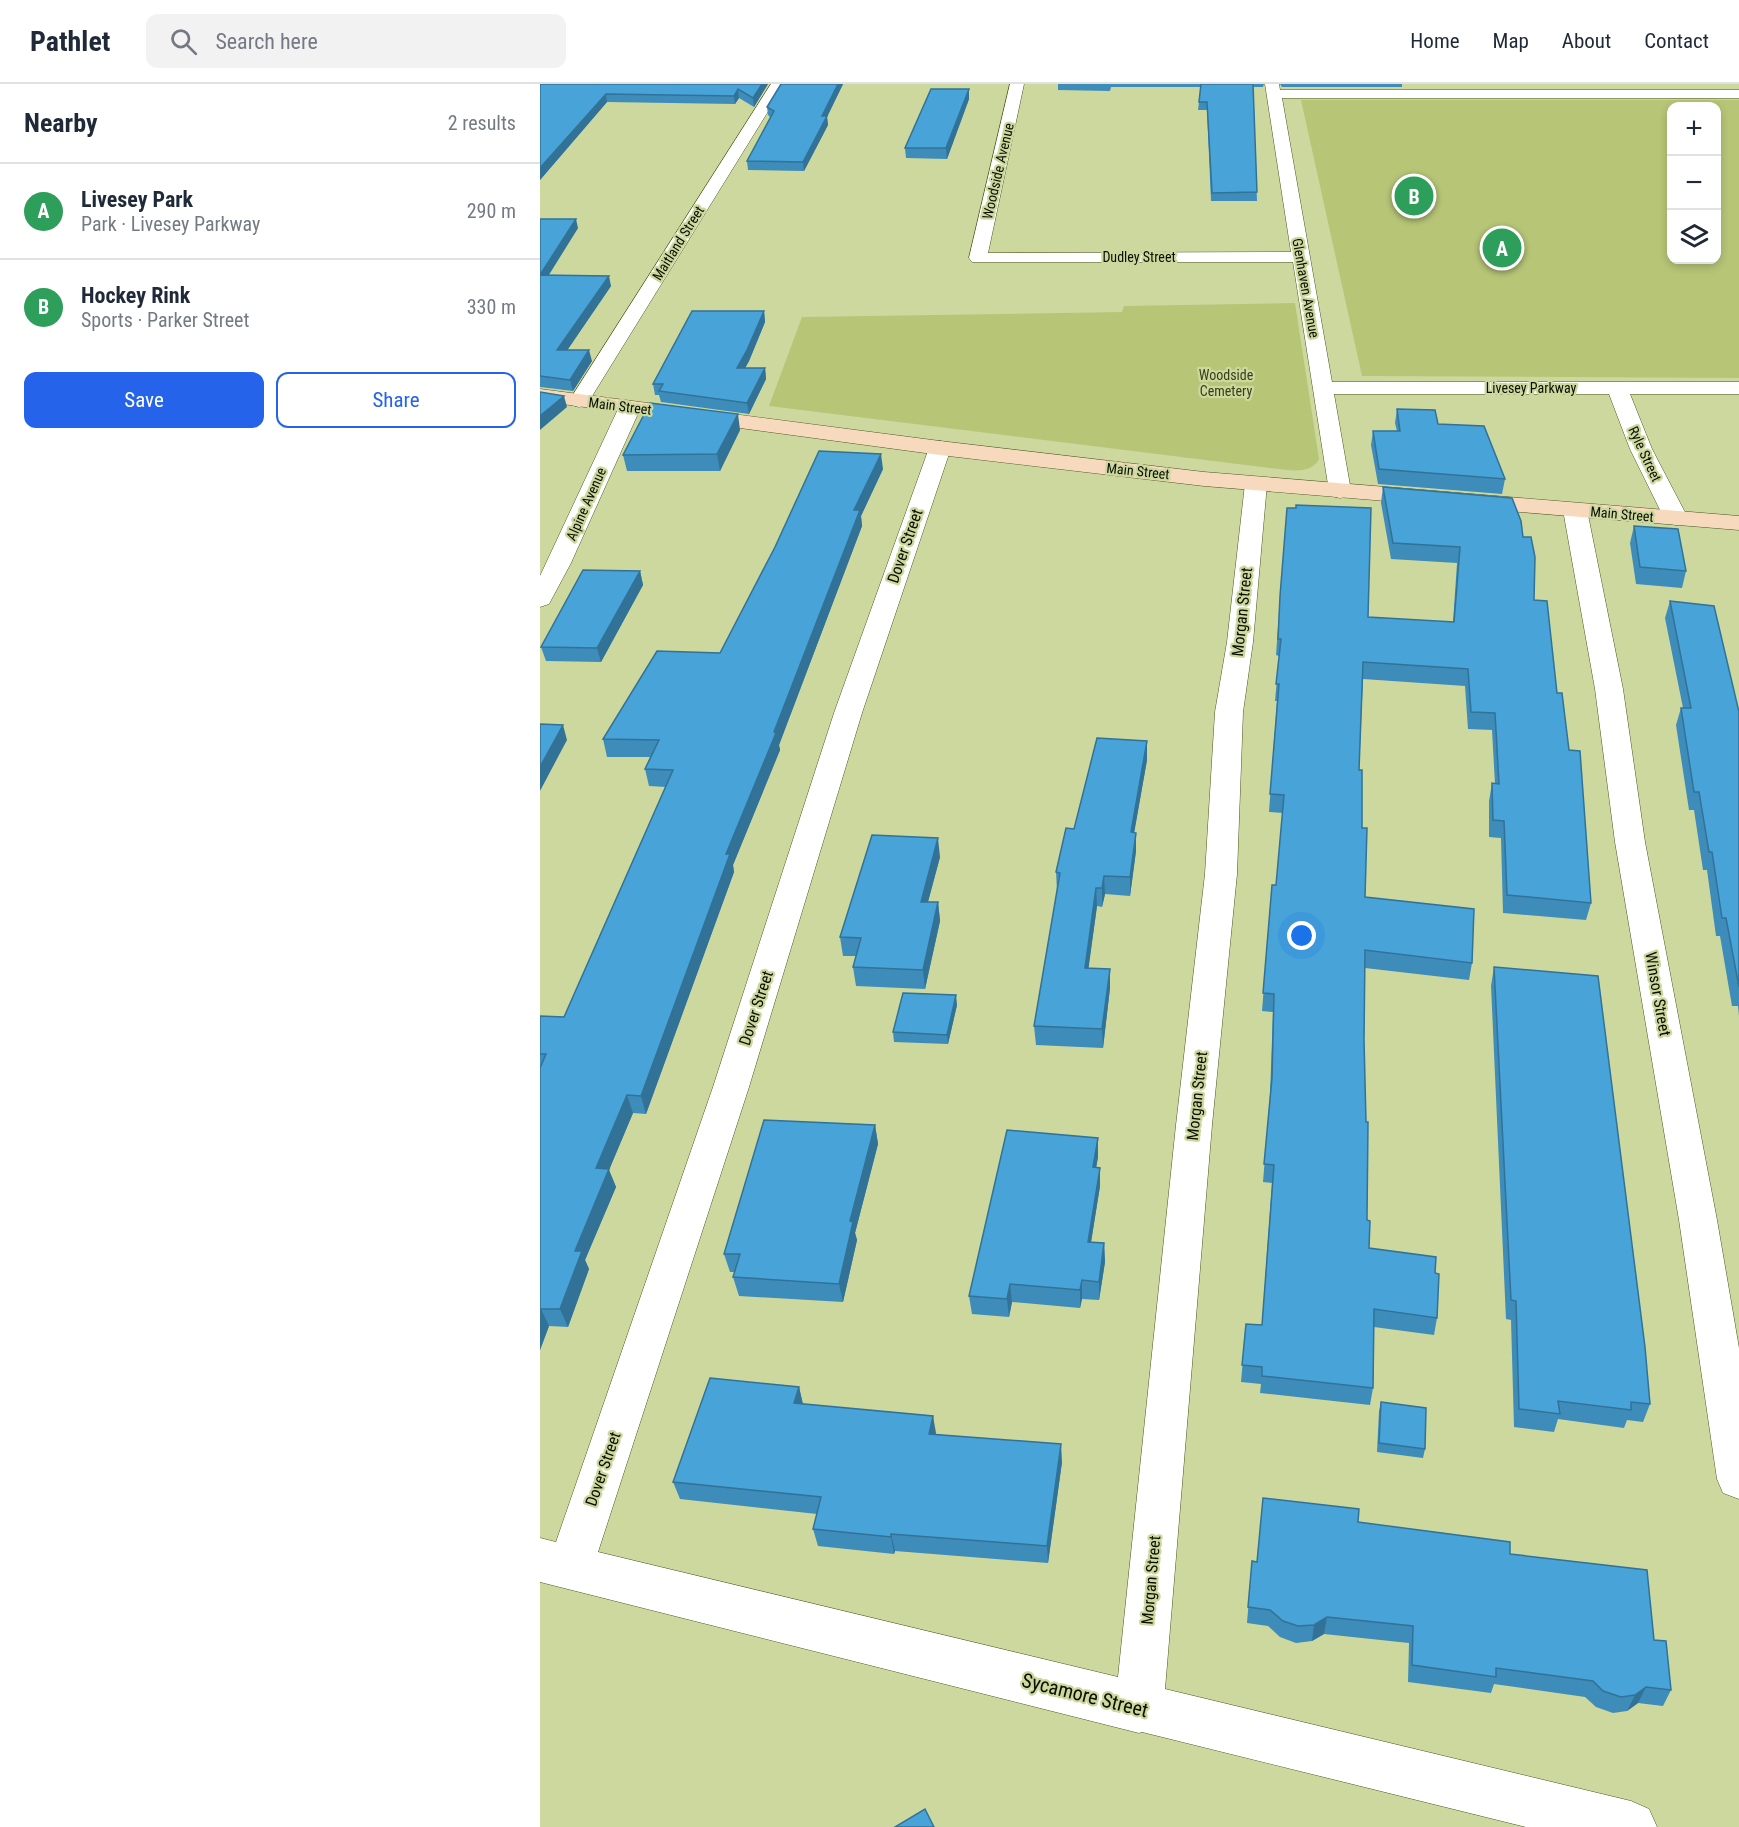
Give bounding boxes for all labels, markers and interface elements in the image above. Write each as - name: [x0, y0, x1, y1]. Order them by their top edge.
- search box: [146, 14, 566, 68]
- text: Pathlet: [30, 25, 110, 58]
- icon: search: [167, 25, 200, 58]
- text: Search here: [215, 29, 318, 54]
- text: Home: [1410, 29, 1460, 53]
- text: Map: [1493, 29, 1529, 53]
- text: About: [1562, 29, 1611, 53]
- text: Contact: [1644, 29, 1709, 53]
- map controls: [1667, 102, 1721, 264]
- button: +: [1667, 102, 1721, 156]
- text: Nearby: [24, 108, 98, 138]
- text: 2 results: [448, 111, 516, 135]
- street label: Woodside Avenue: [979, 121, 1017, 221]
- button: −: [1667, 156, 1721, 210]
- pin: B: [1394, 174, 1434, 218]
- text: Livesey Park: [81, 187, 193, 212]
- text: A: [38, 199, 49, 223]
- text: 290 m: [467, 199, 516, 223]
- street label: Maitland Street: [649, 203, 707, 283]
- button: layers: [1667, 210, 1721, 264]
- text: Park · Livesey Parkway: [81, 212, 260, 236]
- pin: A: [1482, 226, 1522, 270]
- street label: Glenhaven Avenue: [1289, 237, 1323, 340]
- street label: Dudley Street: [1102, 249, 1176, 265]
- text: Hockey Rink: [81, 283, 190, 308]
- text: B: [38, 295, 49, 319]
- text: 330 m: [467, 295, 516, 319]
- text: Sports · Parker Street: [81, 308, 249, 332]
- park label: Woodside Cemetery: [1199, 367, 1254, 399]
- button: Save: [24, 372, 264, 428]
- button: Share: [276, 372, 516, 428]
- street label: Livesey Parkway: [1486, 380, 1577, 396]
- street label: Main Street: [588, 394, 652, 418]
- street label: Ryle Street: [1625, 424, 1665, 484]
- street label: Main Street: [1106, 460, 1170, 482]
- street label: Alpine Avenue: [563, 465, 609, 543]
- street label: Main Street: [1590, 503, 1654, 525]
- street label: Dover Street: [883, 506, 927, 586]
- street label: Morgan Street: [1228, 566, 1256, 657]
- your location: [1287, 921, 1316, 950]
- street label: Winsor Street: [1641, 951, 1675, 1038]
- street label: Dover Street: [735, 968, 777, 1048]
- street label: Morgan Street: [1183, 1050, 1211, 1141]
- street label: Dover Street: [581, 1429, 625, 1509]
- street label: Morgan Street: [1138, 1534, 1164, 1625]
- street label: Sycamore Street: [1019, 1668, 1151, 1722]

